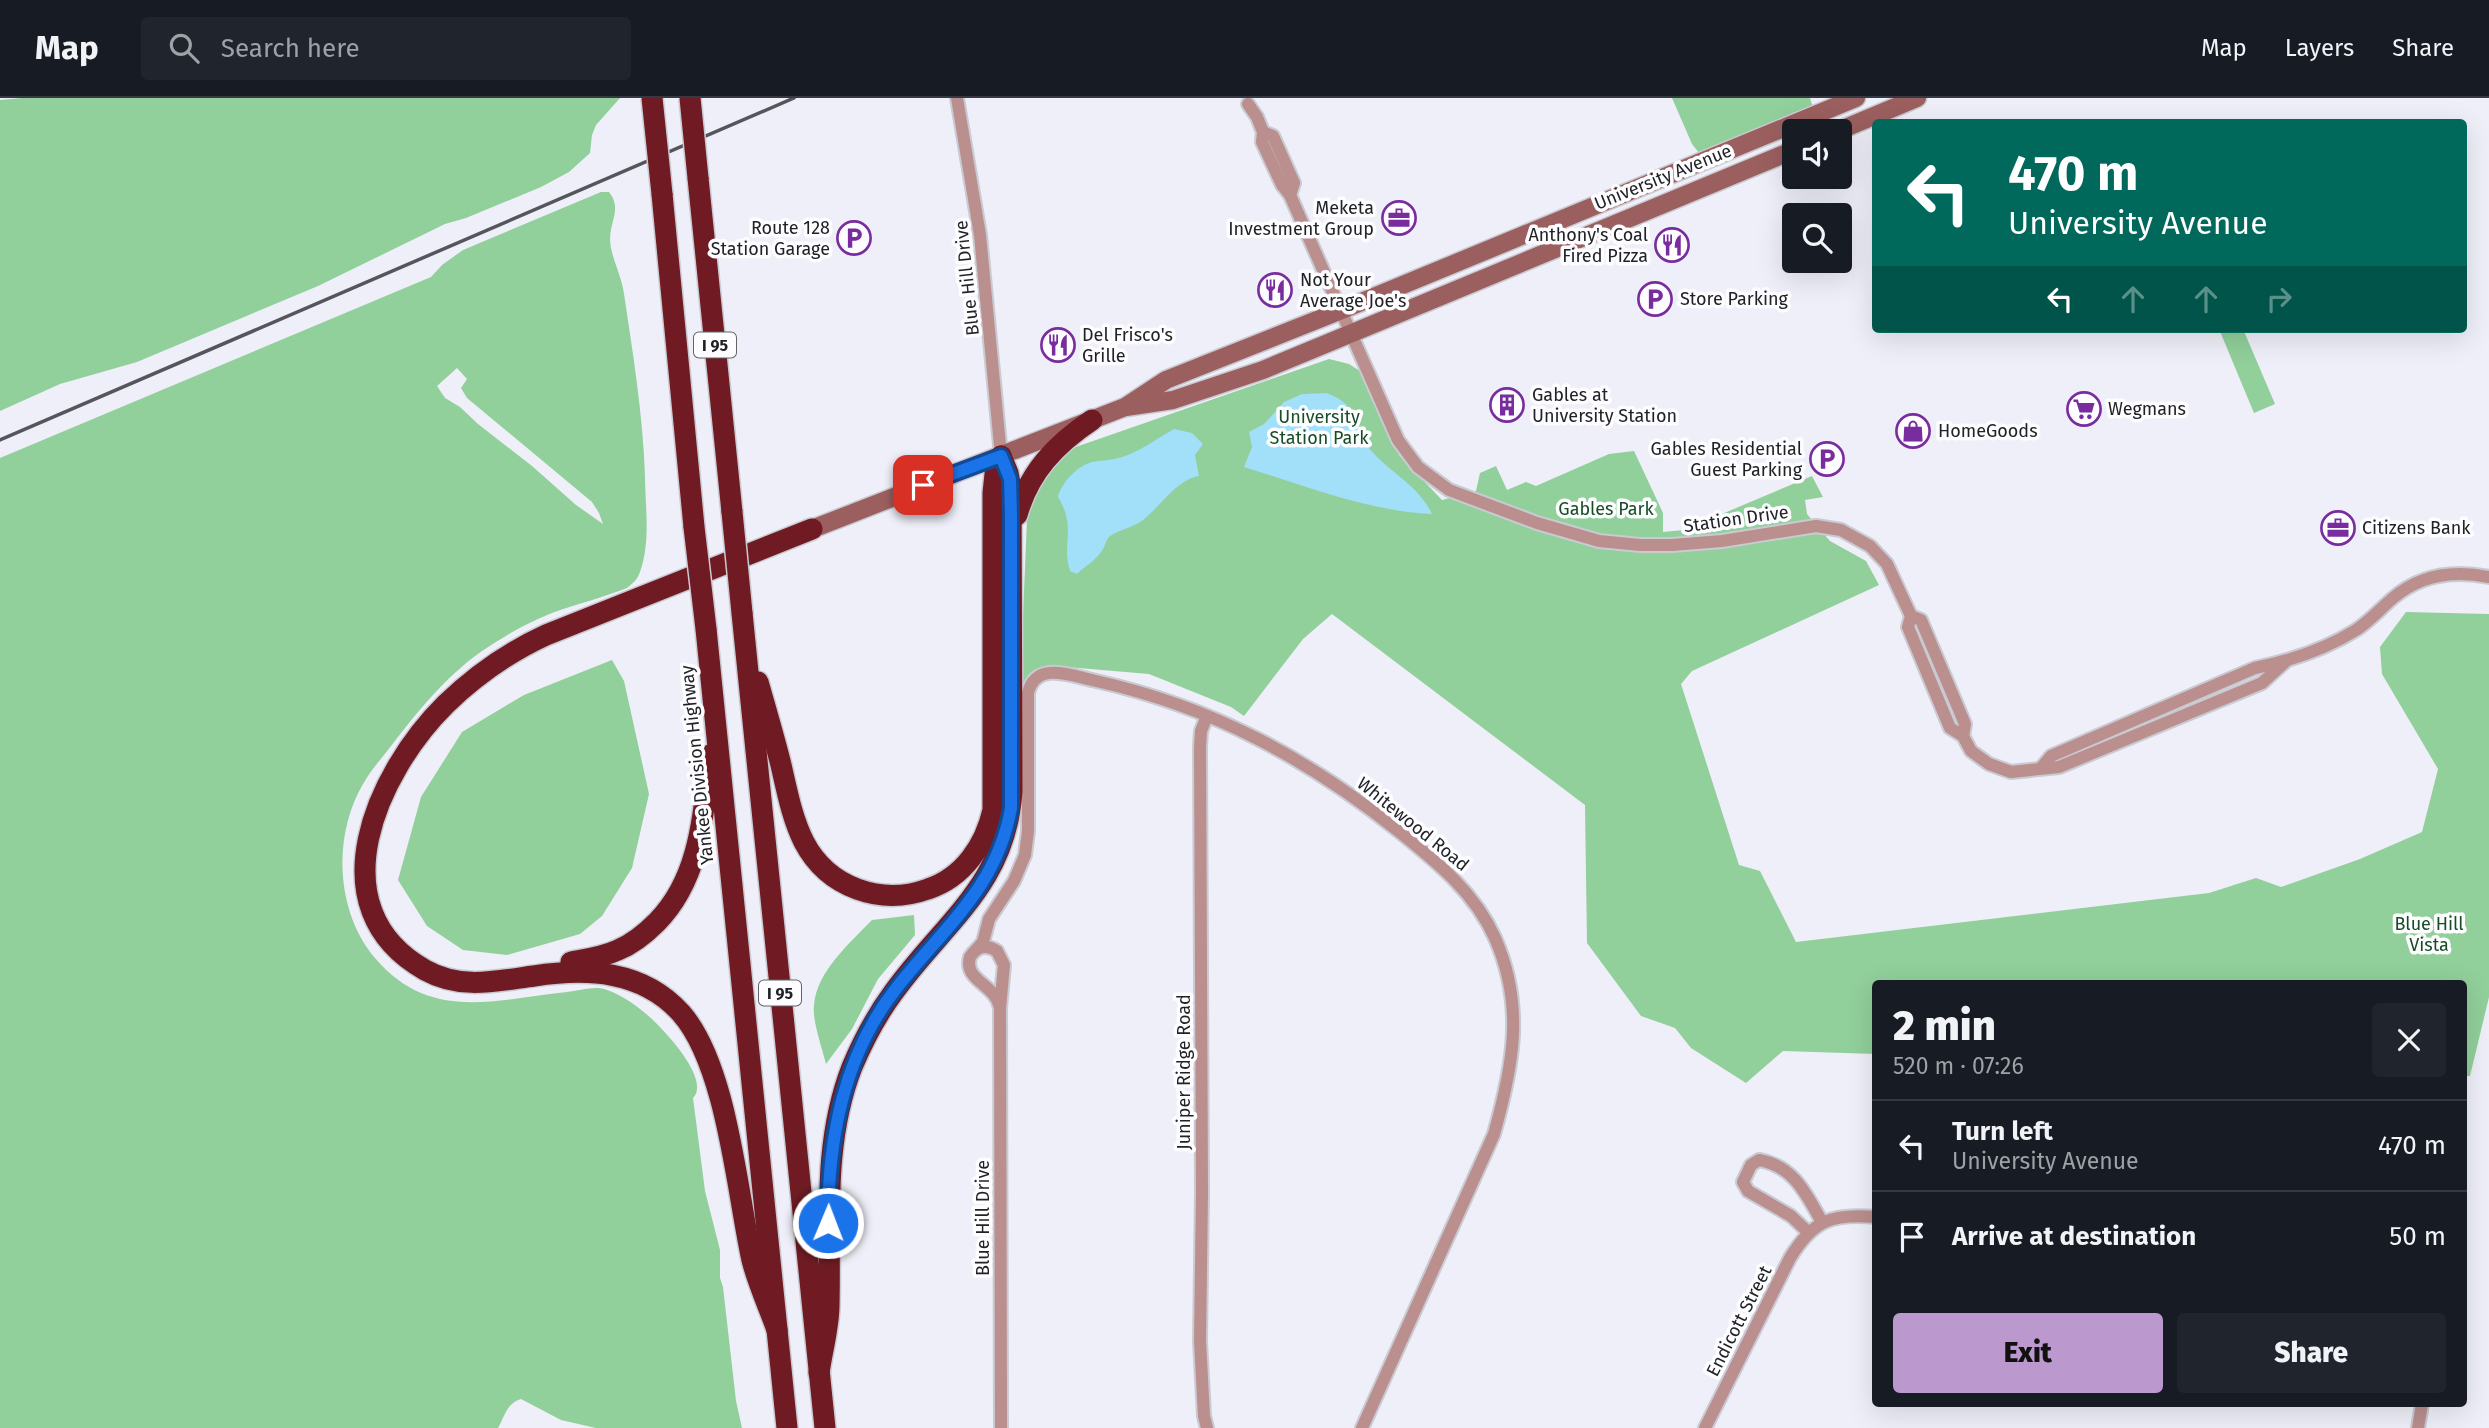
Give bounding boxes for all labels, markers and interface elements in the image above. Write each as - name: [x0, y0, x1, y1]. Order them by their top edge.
- search box: [141, 17, 631, 80]
- text: Map: [35, 28, 99, 68]
- icon: search: [165, 29, 203, 67]
- text: Search here: [221, 33, 360, 64]
- text: Map: [2201, 34, 2247, 62]
- text: Layers: [2285, 34, 2354, 62]
- text: Share: [2392, 34, 2454, 62]
- map controls: [1782, 119, 1852, 273]
- button: sound: [1782, 119, 1852, 189]
- street label: University Avenue: [1591, 139, 1735, 215]
- text: 470 m: [2008, 144, 2138, 203]
- icon: left: [1893, 147, 1984, 238]
- place label: Meketa Investment Group: [1228, 197, 1374, 240]
- office icon: Meketa Investment Group: [1380, 199, 1418, 237]
- button: search: [1782, 203, 1852, 273]
- text: University Avenue: [2008, 204, 2268, 242]
- place label: Route 128 Station Garage: [711, 217, 830, 260]
- parking icon: Route 128 Station Garage: [835, 219, 873, 257]
- street label: Blue Hill Drive: [950, 219, 984, 337]
- place label: Anthony's Coal Fired Pizza: [1528, 224, 1648, 267]
- restaurant icon: Anthony's Coal Fired Pizza: [1653, 226, 1691, 264]
- place label: Not Your Average Joe's: [1300, 269, 1406, 312]
- restaurant icon: Not Your Average Joe's: [1256, 271, 1294, 309]
- parking icon: Store Parking: [1636, 280, 1674, 318]
- icon: left: [2041, 280, 2079, 318]
- icon: ahead: [2114, 280, 2152, 318]
- icon: ahead: [2187, 280, 2225, 318]
- icon: right: [2260, 280, 2298, 318]
- place label: Store Parking: [1680, 288, 1789, 310]
- place label: Del Frisco's Grille: [1082, 324, 1173, 367]
- restaurant icon: Del Frisco's Grille: [1039, 326, 1077, 364]
- road number: I 95: [694, 332, 736, 358]
- place label: Gables at University Station: [1532, 384, 1677, 427]
- building icon: Gables at University Station: [1488, 386, 1526, 424]
- supermarket icon: Wegmans: [2065, 390, 2103, 428]
- place label: Wegmans: [2108, 398, 2186, 420]
- park label: University Station Park: [1270, 406, 1369, 449]
- shop icon: HomeGoods: [1894, 412, 1932, 450]
- place label: HomeGoods: [1938, 420, 2038, 442]
- place label: Gables Residential Guest Parking: [1650, 438, 1803, 481]
- parking icon: Gables Residential Guest Parking: [1808, 440, 1846, 478]
- pin: [893, 455, 953, 515]
- icon: arrive: [904, 466, 942, 504]
- park label: Gables Park: [1558, 498, 1655, 520]
- street label: Station Drive: [1682, 501, 1790, 537]
- office icon: Citizens Bank: [2319, 509, 2357, 547]
- place label: Citizens Bank: [2362, 517, 2471, 539]
- street label: Yankee Division Highway: [676, 664, 718, 866]
- street label: Whitewood Road: [1353, 772, 1473, 876]
- park label: Blue Hill Vista: [2394, 913, 2464, 956]
- road number: I 95: [759, 980, 801, 1006]
- street label: Juniper Ridge Road: [1173, 994, 1195, 1150]
- text: 2 min: [1893, 1001, 1996, 1051]
- button: close: [2372, 1003, 2446, 1077]
- text: 520 m · 07:26: [1893, 1052, 2024, 1080]
- text: Turn left: [1952, 1116, 2053, 1147]
- icon: left: [1893, 1127, 1931, 1165]
- text: 470 m: [2378, 1130, 2446, 1161]
- text: University Avenue: [1952, 1147, 2139, 1175]
- street label: Blue Hill Drive: [972, 1160, 994, 1276]
- position arrow: [791, 1186, 865, 1260]
- icon: arrive: [1893, 1218, 1931, 1256]
- text: Arrive at destination: [1952, 1221, 2196, 1252]
- text: 50 m: [2389, 1221, 2446, 1252]
- street label: Endicott Street: [1702, 1262, 1777, 1380]
- button: Exit: [1893, 1313, 2163, 1393]
- button: Share: [2177, 1313, 2446, 1393]

